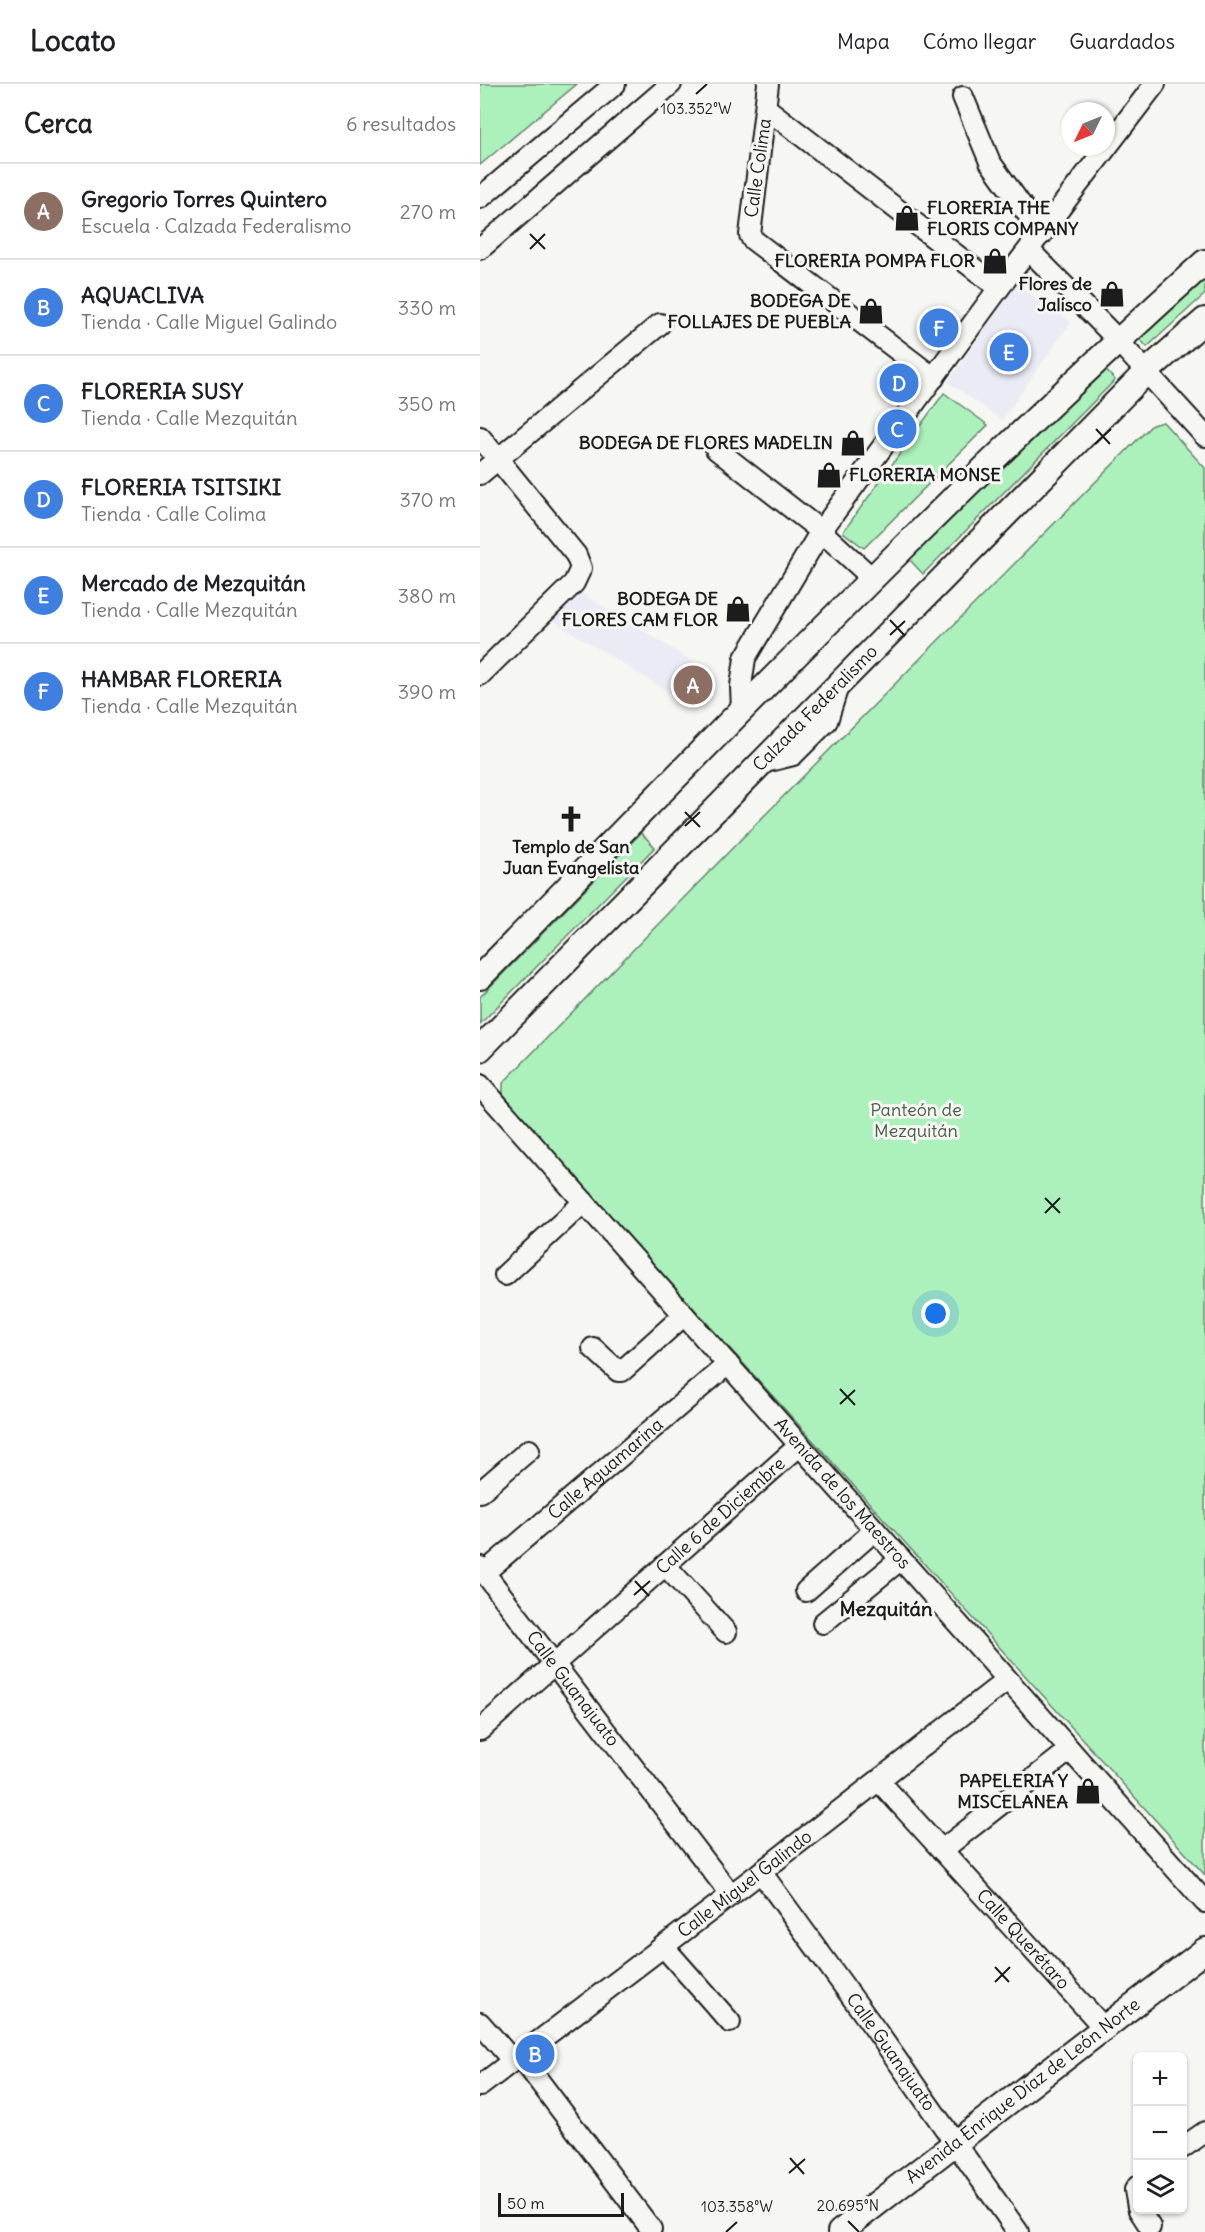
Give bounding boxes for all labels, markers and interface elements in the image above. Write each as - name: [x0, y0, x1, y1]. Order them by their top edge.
- text: Locato: [30, 23, 116, 59]
- text: Mapa: [837, 28, 890, 55]
- text: Cómo llegar: [923, 28, 1036, 55]
- text: Guardados: [1069, 28, 1175, 55]
- text: 103.352°W: [660, 99, 732, 118]
- north arrow: [1061, 102, 1115, 156]
- text: Cerca: [24, 107, 93, 140]
- text: 6 resultados: [346, 111, 456, 136]
- street label: Calle Colima: [739, 117, 776, 219]
- text: Gregorio Torres Quintero: [81, 185, 327, 213]
- place label: FLORERIA THE FLORIS COMPANY: [927, 196, 1079, 240]
- text: A: [37, 199, 50, 224]
- text: 270 m: [400, 199, 456, 224]
- shop icon: FLORERIA THE FLORIS COMPANY: [892, 203, 922, 233]
- text: Escuela · Calzada Federalismo: [81, 213, 352, 238]
- shop icon: FLORERIA POMPA FLOR: [980, 246, 1010, 276]
- place label: FLORERIA POMPA FLOR: [774, 249, 976, 272]
- place label: Flores de Jalisco: [1018, 272, 1092, 316]
- shop icon: Flores de Jalisco: [1097, 279, 1127, 309]
- text: AQUACLIVA: [81, 281, 204, 309]
- place label: BODEGA DE FOLLAJES DE PUEBLA: [667, 289, 851, 333]
- text: B: [37, 295, 50, 320]
- text: 330 m: [398, 295, 456, 320]
- shop icon: BODEGA DE FOLLAJES DE PUEBLA: [856, 296, 886, 326]
- pin: F: [920, 306, 958, 350]
- text: Tienda · Calle Miguel Galindo: [81, 309, 337, 334]
- pin: E: [990, 330, 1028, 374]
- pin: D: [880, 360, 918, 406]
- text: FLORERIA SUSY: [81, 377, 243, 405]
- text: C: [37, 391, 50, 416]
- text: 350 m: [398, 391, 456, 416]
- text: Tienda · Calle Mezquitán: [81, 405, 298, 430]
- pin: C: [878, 406, 916, 452]
- shop icon: BODEGA DE FLORES MADELIN: [838, 428, 868, 458]
- place label: BODEGA DE FLORES MADELIN: [579, 431, 833, 454]
- shop icon: FLORERIA MONSE: [814, 460, 844, 490]
- place label: FLORERIA MONSE: [849, 463, 1001, 486]
- text: FLORERIA TSITSIKI: [81, 473, 281, 501]
- text: D: [36, 487, 51, 512]
- text: 370 m: [399, 487, 456, 512]
- text: Tienda · Calle Colima: [81, 501, 266, 526]
- text: Mercado de Mezquitán: [81, 569, 306, 597]
- text: E: [38, 583, 49, 608]
- text: 380 m: [398, 583, 456, 608]
- place label: BODEGA DE FLORES CAM FLOR: [562, 587, 719, 631]
- shop icon: BODEGA DE FLORES CAM FLOR: [723, 594, 753, 624]
- text: Tienda · Calle Mezquitán: [81, 597, 298, 622]
- street label: Calzada Federalismo: [748, 640, 882, 776]
- pin: A: [674, 662, 712, 708]
- text: HAMBAR FLORERIA: [81, 665, 282, 693]
- text: F: [38, 679, 49, 704]
- text: 390 m: [398, 679, 456, 704]
- text: Tienda · Calle Mezquitán: [81, 693, 298, 718]
- church icon: Templo de San Juan Evangelista: [556, 804, 586, 834]
- place label: Templo de San Juan Evangelista: [503, 835, 639, 879]
- park label: Panteón de Mezquitán: [870, 1098, 962, 1142]
- your location: [921, 1299, 950, 1328]
- street label: Calle Aguamarina: [543, 1413, 668, 1524]
- street label: Avenida de los Maestros: [769, 1413, 916, 1574]
- street label: Calle 6 de Diciembre: [651, 1452, 789, 1579]
- district label: Mezquitán: [839, 1596, 933, 1621]
- street label: Calle Guanajuato: [522, 1626, 625, 1751]
- place label: PAPELERIA Y MISCELANEA: [957, 1769, 1069, 1813]
- shop icon: PAPELERIA Y MISCELANEA: [1073, 1776, 1103, 1806]
- street label: Calle Miguel Galindo: [673, 1825, 816, 1943]
- street label: Calle Querétaro: [972, 1884, 1075, 1994]
- street label: Calle Guanajuato: [842, 1988, 941, 2115]
- street label: Avenida Enrique Díaz de León Norte: [901, 1993, 1144, 2188]
- pin: B: [516, 2032, 554, 2076]
- map controls: [1133, 2052, 1187, 2214]
- button: +: [1133, 2052, 1187, 2106]
- button: −: [1133, 2106, 1187, 2160]
- button: layers: [1133, 2160, 1187, 2214]
- scale bar: [498, 2190, 624, 2218]
- text: 50 m: [507, 2193, 545, 2213]
- text: 20.695°N: [817, 2196, 879, 2215]
- text: 103.358°W: [701, 2197, 773, 2216]

